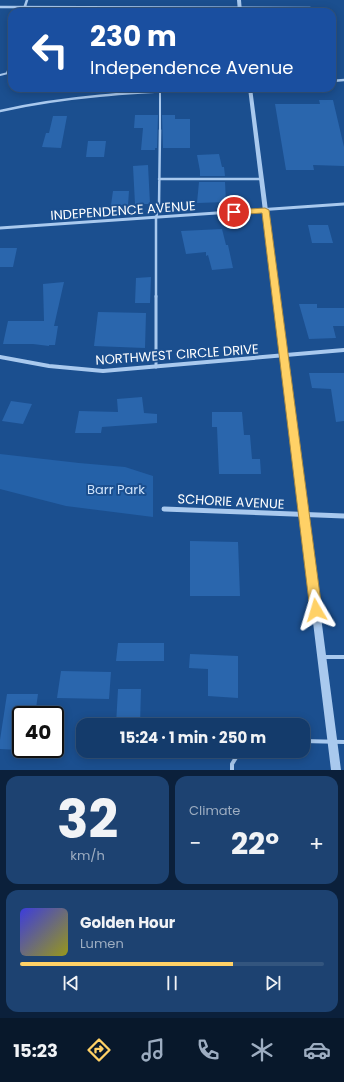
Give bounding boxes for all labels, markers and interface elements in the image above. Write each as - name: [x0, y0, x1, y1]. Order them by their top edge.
- text: 230 m: [90, 17, 177, 56]
- icon: left: [24, 24, 76, 76]
- text: Independence Avenue: [90, 55, 293, 80]
- pin: [217, 195, 251, 229]
- street label: INDEPENDENCE AVENUE: [50, 196, 196, 225]
- icon: arrive: [223, 201, 245, 223]
- street label: NORTHWEST CIRCLE DRIVE: [95, 339, 259, 370]
- park label: Barr Park: [87, 480, 145, 499]
- street label: SCHORIE AVENUE: [177, 489, 285, 514]
- position arrow: [295, 589, 337, 631]
- speed limit sign: 40: [12, 706, 64, 758]
- text: 15:24 · 1 min · 250 m: [120, 727, 266, 748]
- text: 32: [57, 783, 118, 856]
- text: Climate: [189, 801, 240, 820]
- text: 22°: [231, 822, 279, 865]
- text: −: [189, 828, 201, 859]
- text: +: [309, 828, 324, 859]
- text: km/h: [70, 846, 105, 865]
- text: Golden Hour: [80, 912, 175, 933]
- text: Lumen: [80, 934, 124, 953]
- icon: previous: [60, 972, 82, 994]
- icon: pause: [161, 972, 183, 994]
- icon: next: [262, 972, 284, 994]
- icon: directions: [85, 1036, 113, 1064]
- icon: music: [139, 1036, 167, 1064]
- icon: phone: [194, 1036, 222, 1064]
- icon: climate: [248, 1036, 276, 1064]
- icon: car: [303, 1036, 331, 1064]
- text: 15:23: [13, 1038, 58, 1063]

